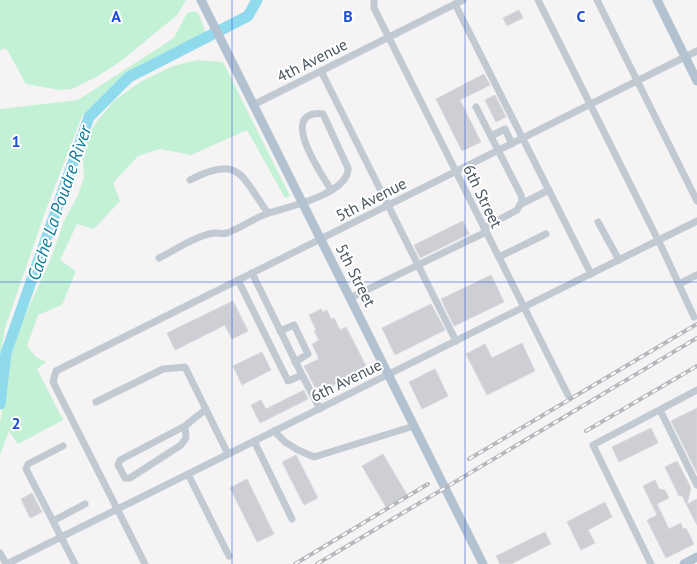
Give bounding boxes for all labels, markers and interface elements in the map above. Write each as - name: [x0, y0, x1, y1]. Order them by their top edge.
- text: A: [111, 6, 121, 26]
- text: B: [343, 6, 353, 26]
- text: C: [577, 6, 586, 26]
- street label: 4th Avenue: [273, 34, 351, 86]
- water label: Cache La Poudre River: [22, 121, 97, 284]
- text: 1: [11, 131, 21, 151]
- street label: 6th Street: [459, 161, 507, 231]
- street label: 5th Avenue: [332, 173, 410, 225]
- street label: 5th Street: [332, 240, 381, 310]
- street label: 6th Avenue: [307, 354, 385, 406]
- text: 2: [11, 413, 21, 433]

